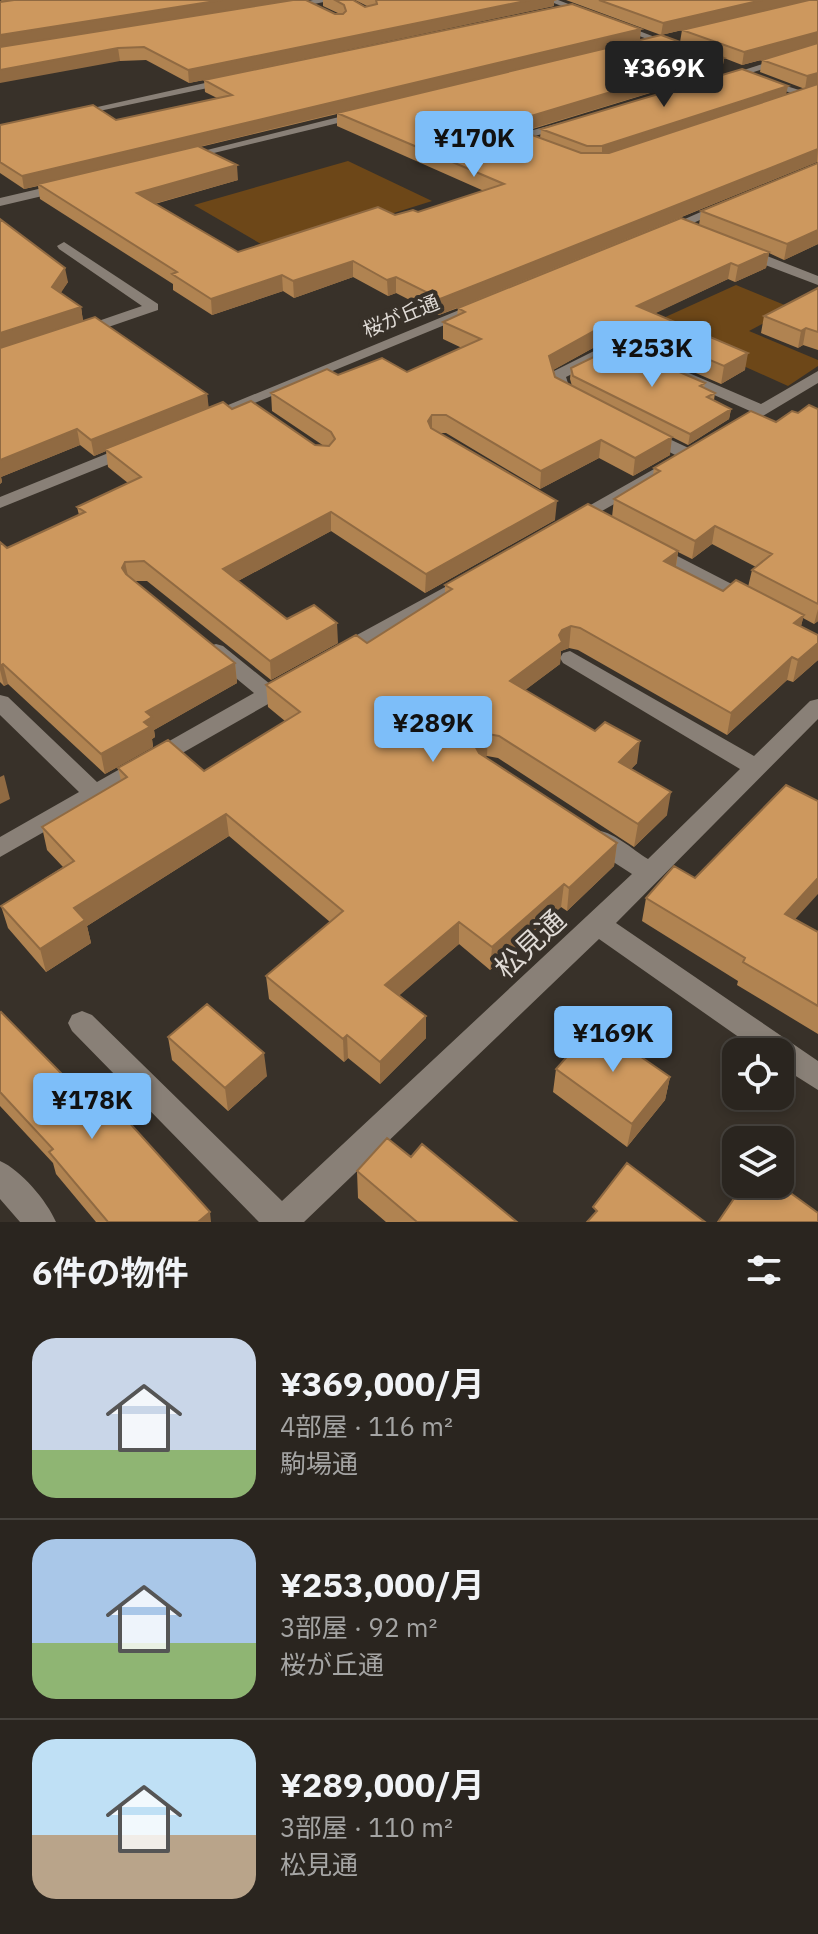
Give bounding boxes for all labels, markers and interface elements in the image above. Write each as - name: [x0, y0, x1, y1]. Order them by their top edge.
- pin: ¥369K: [608, 41, 720, 109]
- text: ¥369K: [623, 50, 705, 84]
- pin: ¥170K: [418, 111, 530, 179]
- text: ¥170K: [433, 120, 515, 154]
- street label: 桜が丘通: [359, 288, 443, 343]
- pin: ¥253K: [596, 321, 708, 389]
- text: ¥253K: [611, 330, 693, 364]
- pin: ¥289K: [377, 696, 489, 764]
- text: ¥289K: [392, 705, 474, 739]
- street label: 松見通: [486, 901, 573, 986]
- pin: ¥169K: [557, 1006, 669, 1074]
- text: ¥169K: [572, 1015, 654, 1049]
- map controls: [722, 1038, 794, 1198]
- button: locate: [722, 1038, 794, 1110]
- pin: ¥178K: [36, 1073, 148, 1141]
- text: ¥178K: [51, 1082, 133, 1116]
- button: layers: [722, 1126, 794, 1198]
- icon: filters: [742, 1248, 786, 1292]
- text: 6件の物件: [32, 1250, 188, 1294]
- text: ¥369,000/月: [280, 1361, 485, 1405]
- icon: home: [96, 1370, 192, 1466]
- text: 4部屋 · 116 m²: [280, 1409, 453, 1443]
- text: 駒場通: [280, 1446, 358, 1480]
- text: ¥253,000/月: [280, 1562, 485, 1606]
- icon: home: [96, 1571, 192, 1667]
- text: 3部屋 · 92 m²: [280, 1610, 437, 1644]
- text: 桜が丘通: [280, 1647, 384, 1681]
- text: ¥289,000/月: [280, 1762, 485, 1806]
- icon: home: [96, 1771, 192, 1867]
- text: 3部屋 · 110 m²: [280, 1810, 453, 1844]
- text: 松見通: [280, 1847, 358, 1881]

